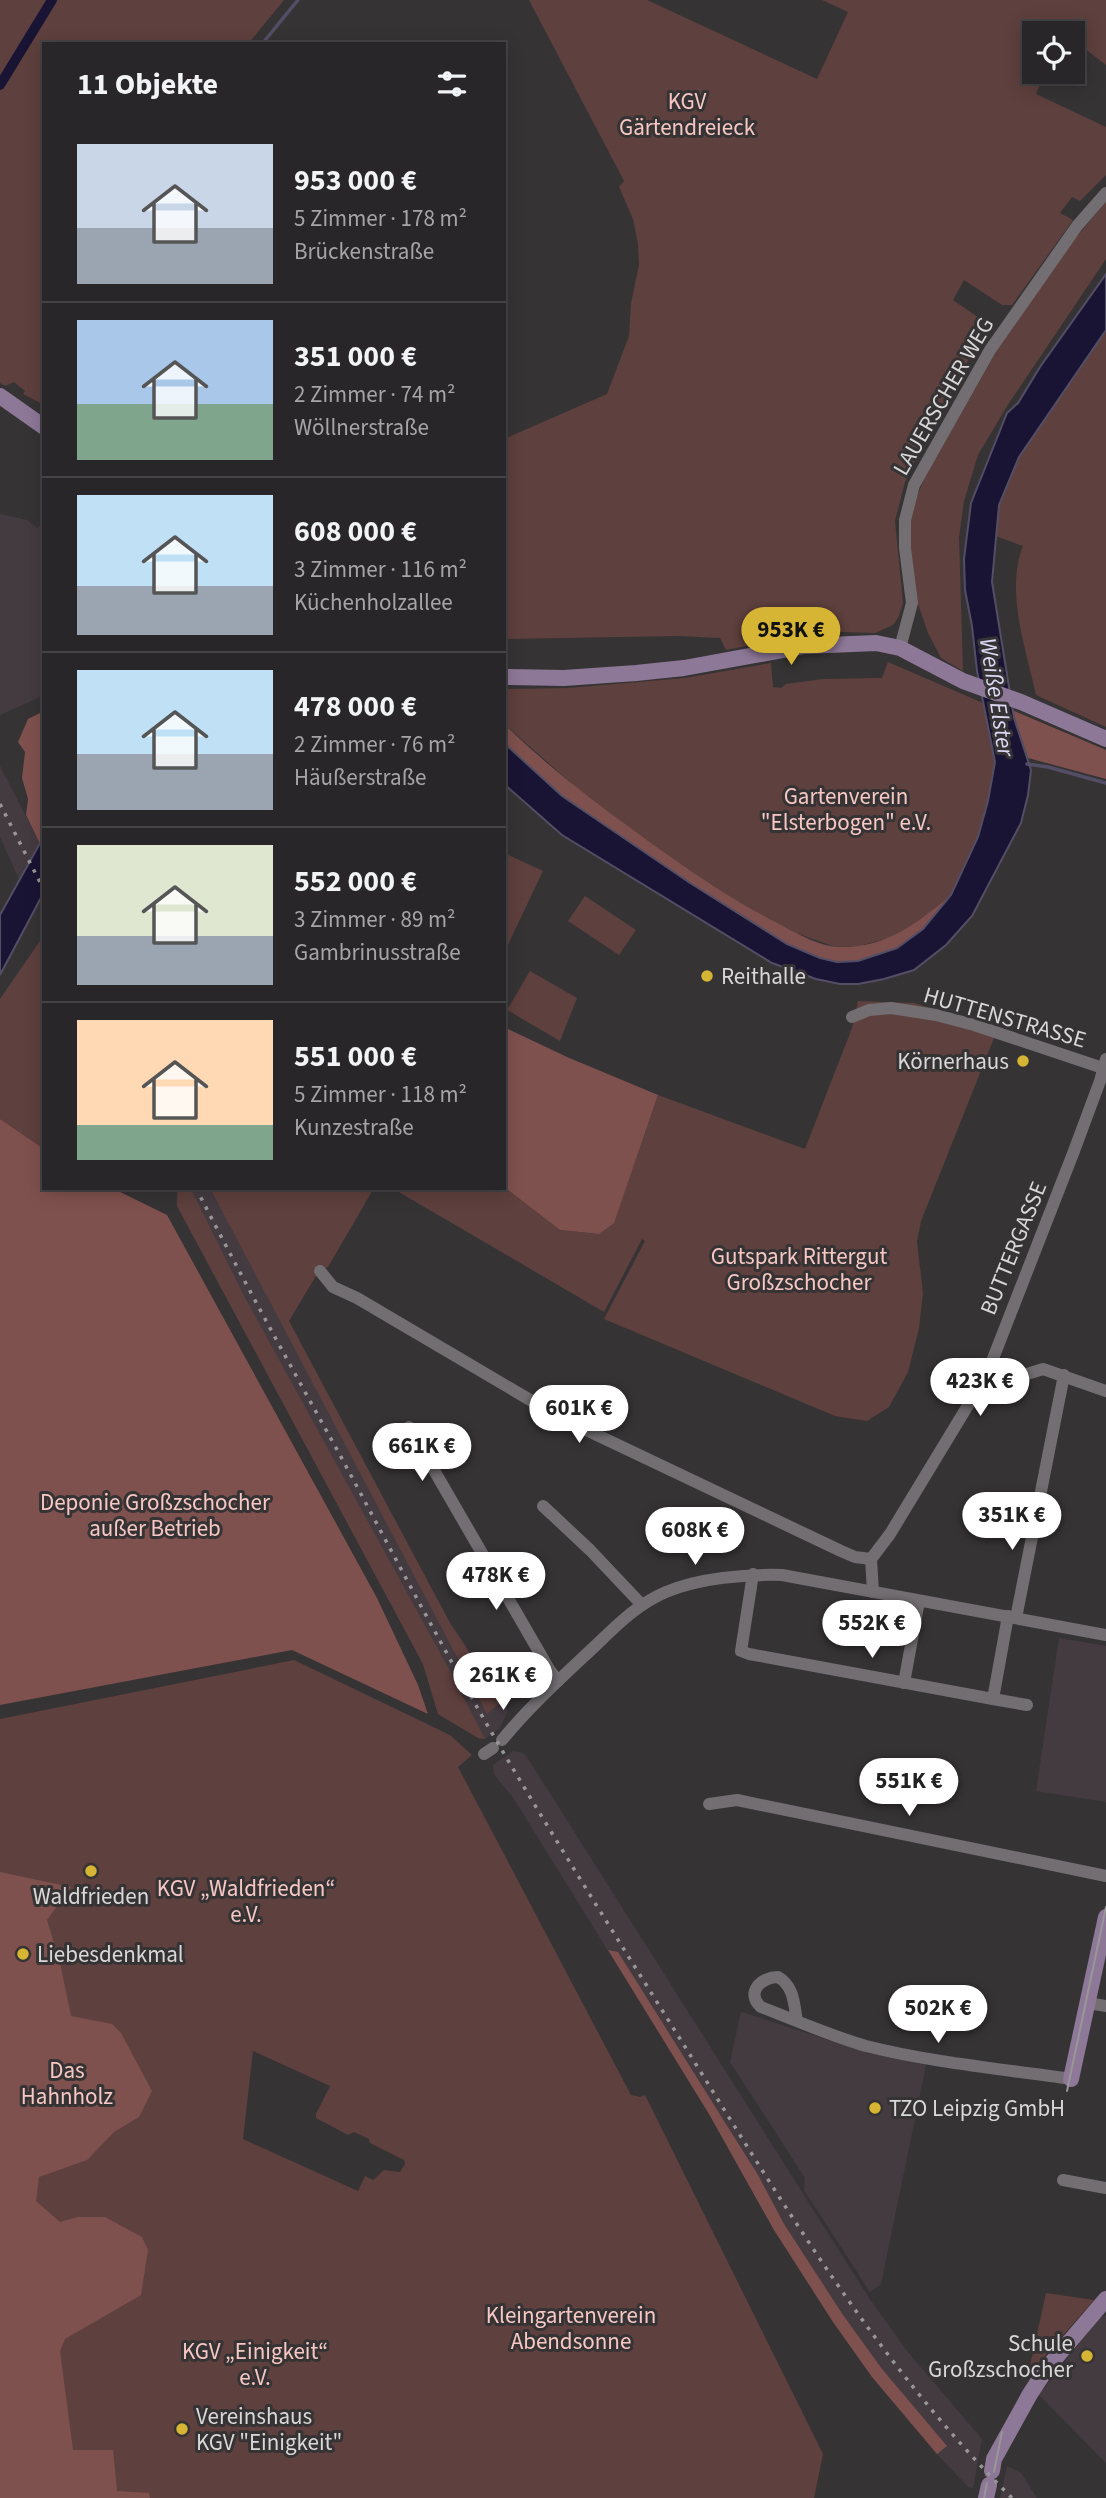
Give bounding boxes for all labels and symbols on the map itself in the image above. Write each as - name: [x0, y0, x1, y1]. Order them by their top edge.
- park label: KGV Gärtendreieck: [619, 85, 756, 144]
- street label: LAUERSCHER WEG: [885, 311, 1002, 481]
- pin: 953K €: [734, 608, 848, 667]
- water label: Weiße Elster: [970, 635, 1023, 761]
- park label: Gartenverein "Elsterbogen" e.V.: [761, 780, 931, 839]
- place label: Reithalle: [721, 960, 806, 993]
- marker: Reithalle: [699, 968, 715, 984]
- street label: HUTTENSTRASSE: [920, 979, 1090, 1056]
- place label: Körnerhaus: [897, 1045, 1009, 1078]
- marker: Körnerhaus: [1015, 1053, 1031, 1069]
- street label: BUTTERGASSE: [972, 1177, 1055, 1320]
- park label: Gutspark Rittergut Großzschocher: [711, 1240, 887, 1299]
- pin: 423K €: [923, 1358, 1037, 1418]
- pin: 601K €: [522, 1386, 636, 1445]
- pin: 661K €: [365, 1424, 479, 1483]
- park label: Deponie Großzschocher außer Betrieb: [40, 1486, 271, 1545]
- pin: 351K €: [955, 1492, 1069, 1552]
- pin: 608K €: [638, 1508, 752, 1567]
- pin: 478K €: [439, 1552, 553, 1612]
- pin: 552K €: [815, 1600, 929, 1660]
- pin: 261K €: [446, 1652, 560, 1712]
- pin: 551K €: [852, 1758, 966, 1818]
- marker: Waldfrieden: [83, 1863, 99, 1879]
- park label: KGV „Waldfrieden“ e.V.: [157, 1872, 335, 1931]
- place label: Waldfrieden: [33, 1880, 149, 1913]
- place label: Liebesdenkmal: [37, 1938, 184, 1971]
- marker: Liebesdenkmal: [15, 1946, 31, 1962]
- pin: 502K €: [881, 1986, 995, 2045]
- park label: Das Hahnholz: [21, 2054, 113, 2113]
- place label: TZO Leipzig GmbH: [889, 2092, 1065, 2125]
- marker: TZO Leipzig GmbH: [867, 2100, 883, 2116]
- park label: Kleingartenverein Abendsonne: [486, 2299, 656, 2358]
- place label: Schule Großzschocher: [928, 2327, 1074, 2386]
- park label: KGV „Einigkeit“ e.V.: [182, 2335, 328, 2394]
- marker: Schule Großzschocher: [1079, 2348, 1095, 2364]
- place label: Vereinshaus KGV "Einigkeit": [196, 2400, 342, 2459]
- marker: Vereinshaus KGV "Einigkeit": [174, 2421, 190, 2437]

